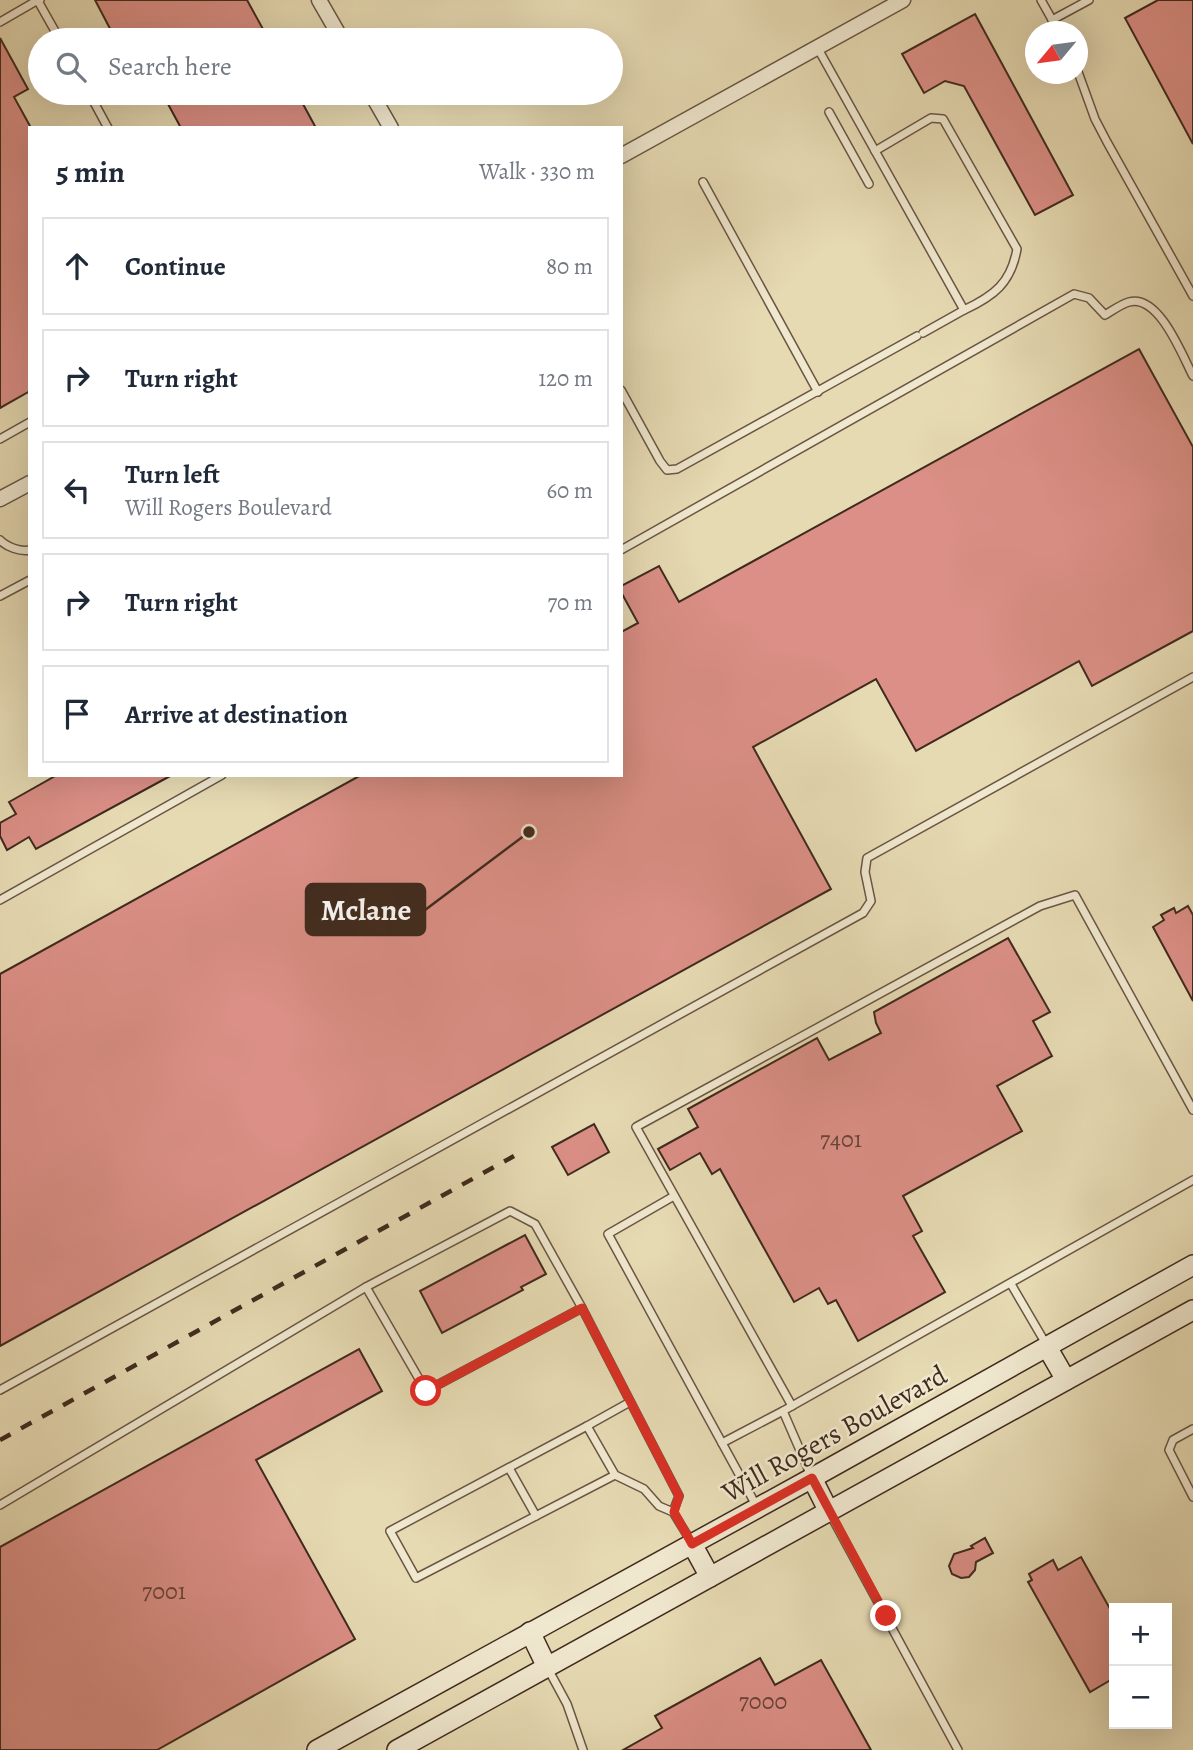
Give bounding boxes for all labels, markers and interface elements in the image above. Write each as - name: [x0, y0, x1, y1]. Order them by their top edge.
- north arrow: [1025, 21, 1088, 84]
- search box: [28, 28, 623, 105]
- icon: search: [52, 48, 90, 86]
- text: Search here: [108, 49, 232, 84]
- text: 5 min: [56, 152, 125, 192]
- text: Walk · 330 m: [479, 156, 595, 187]
- icon: ahead: [58, 247, 96, 285]
- text: Continue: [125, 249, 226, 284]
- text: 80 m: [546, 251, 593, 282]
- icon: right: [58, 359, 96, 397]
- text: Turn right: [125, 361, 238, 396]
- text: 120 m: [538, 363, 593, 394]
- text: Turn left: [125, 457, 220, 492]
- icon: left: [58, 471, 96, 509]
- text: 60 m: [546, 475, 593, 506]
- text: Will Rogers Boulevard: [125, 492, 332, 523]
- icon: right: [58, 583, 96, 621]
- text: Turn right: [125, 585, 238, 620]
- text: 70 m: [547, 587, 593, 618]
- icon: arrive: [58, 695, 96, 733]
- text: Arrive at destination: [125, 697, 348, 732]
- callout: Mclane: [306, 884, 425, 935]
- text: Mclane: [321, 890, 411, 930]
- house number: 7401: [820, 1123, 862, 1155]
- street label: Will Rogers Boulevard: [714, 1356, 955, 1512]
- route start: [410, 1375, 441, 1406]
- house number: 7001: [142, 1575, 186, 1607]
- route end: [870, 1600, 901, 1631]
- map controls: [1109, 1603, 1172, 1729]
- button: +: [1109, 1603, 1172, 1666]
- button: −: [1109, 1666, 1172, 1729]
- house number: 7000: [739, 1685, 787, 1717]

